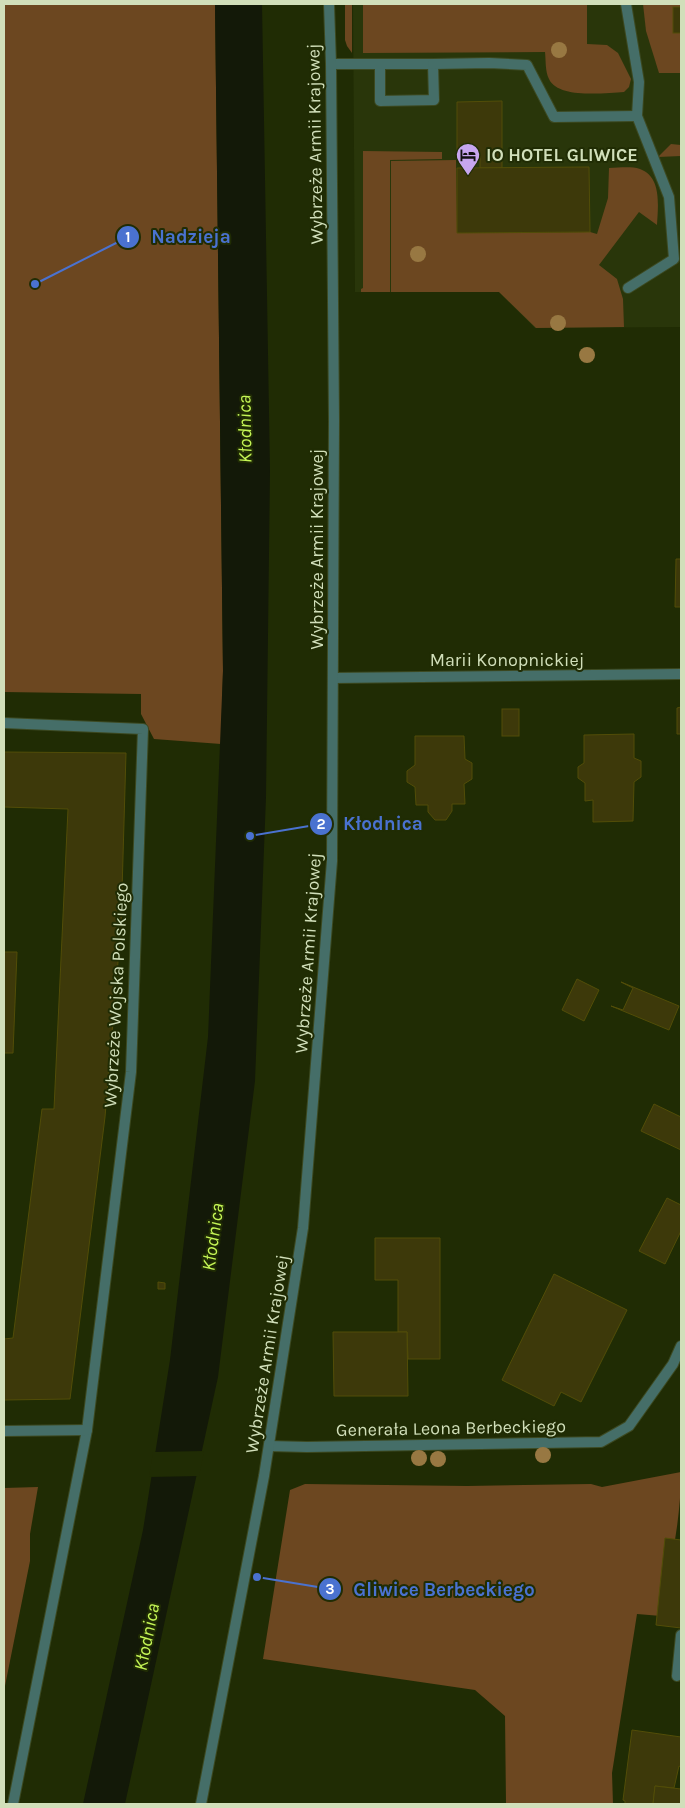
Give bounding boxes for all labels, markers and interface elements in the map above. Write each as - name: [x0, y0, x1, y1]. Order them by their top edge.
- street label: Wybrzeże Armii Krajowej: [302, 43, 328, 245]
- hotel icon: IO HOTEL GLIWICE: [455, 142, 481, 176]
- place label: IO HOTEL GLIWICE: [486, 144, 638, 166]
- callout: Nadzieja: [116, 220, 240, 254]
- text: Nadzieja: [151, 226, 231, 248]
- text: 1: [125, 228, 131, 246]
- water label: Kłodnica: [233, 395, 257, 463]
- street label: Wybrzeże Armii Krajowej: [306, 449, 328, 649]
- street label: Marii Konopnickiej: [430, 649, 584, 671]
- callout: Kłodnica: [308, 807, 433, 841]
- text: Kłodnica: [343, 813, 423, 835]
- text: 2: [316, 815, 326, 833]
- street label: Wybrzeże Armii Krajowej: [290, 852, 326, 1054]
- street label: Wybrzeże Wojska Polskiego: [99, 882, 133, 1108]
- water label: Kłodnica: [197, 1202, 229, 1272]
- street label: Wybrzeże Armii Krajowej: [240, 1253, 294, 1455]
- street label: Generała Leona Berbeckiego: [336, 1415, 566, 1441]
- callout: Gliwice Berbeckiego: [318, 1572, 544, 1606]
- text: Gliwice Berbeckiego: [353, 1579, 535, 1601]
- text: 3: [325, 1580, 335, 1598]
- water label: Kłodnica: [130, 1601, 164, 1673]

